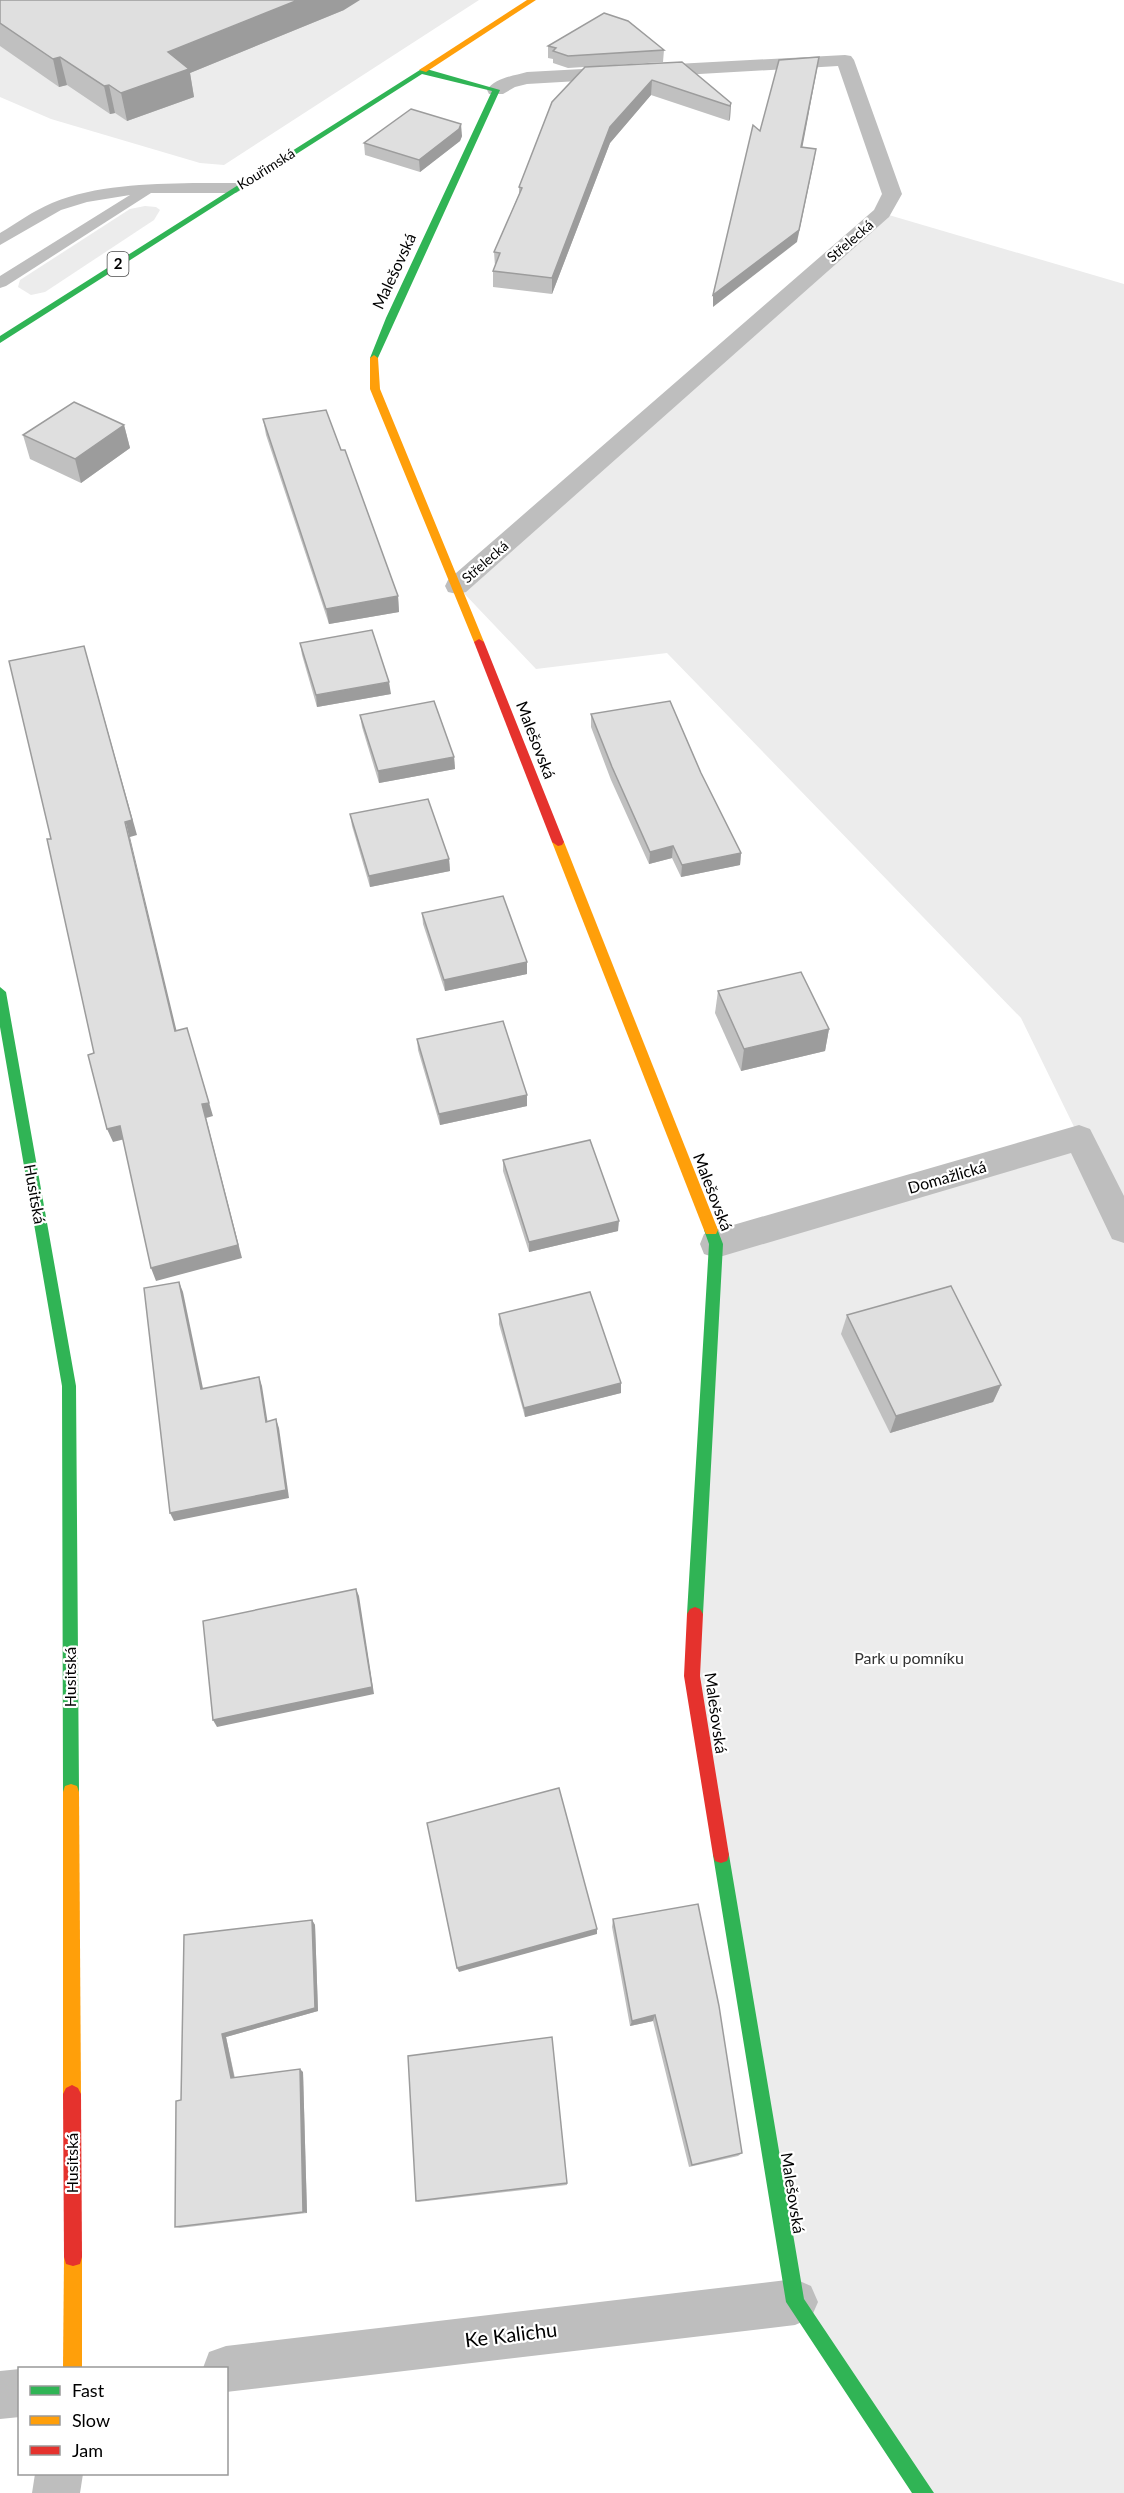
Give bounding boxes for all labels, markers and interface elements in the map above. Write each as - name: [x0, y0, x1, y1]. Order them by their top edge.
- street label: Kouřimská: [234, 144, 298, 193]
- street label: Střelecká: [823, 216, 876, 265]
- street label: Malešovská: [368, 230, 419, 312]
- road number: 2: [108, 252, 128, 276]
- street label: Střelecká: [458, 537, 511, 586]
- street label: Malešovská: [513, 698, 560, 781]
- street label: Malešovská: [690, 1150, 737, 1233]
- street label: Domažlická: [905, 1156, 988, 1197]
- street label: Husitská: [21, 1162, 50, 1225]
- street label: Husitská: [60, 1647, 79, 1707]
- park label: Park u pomníku: [854, 1648, 964, 1667]
- street label: Malešovská: [701, 1671, 732, 1755]
- street label: Husitská: [62, 2133, 81, 2193]
- street label: Malešovská: [778, 2151, 809, 2235]
- street label: Ke Kalichu: [463, 2316, 558, 2352]
- legend: [18, 2367, 228, 2475]
- text: Fast: [72, 2379, 105, 2401]
- text: Slow: [72, 2409, 110, 2431]
- text: Jam: [72, 2439, 103, 2461]

